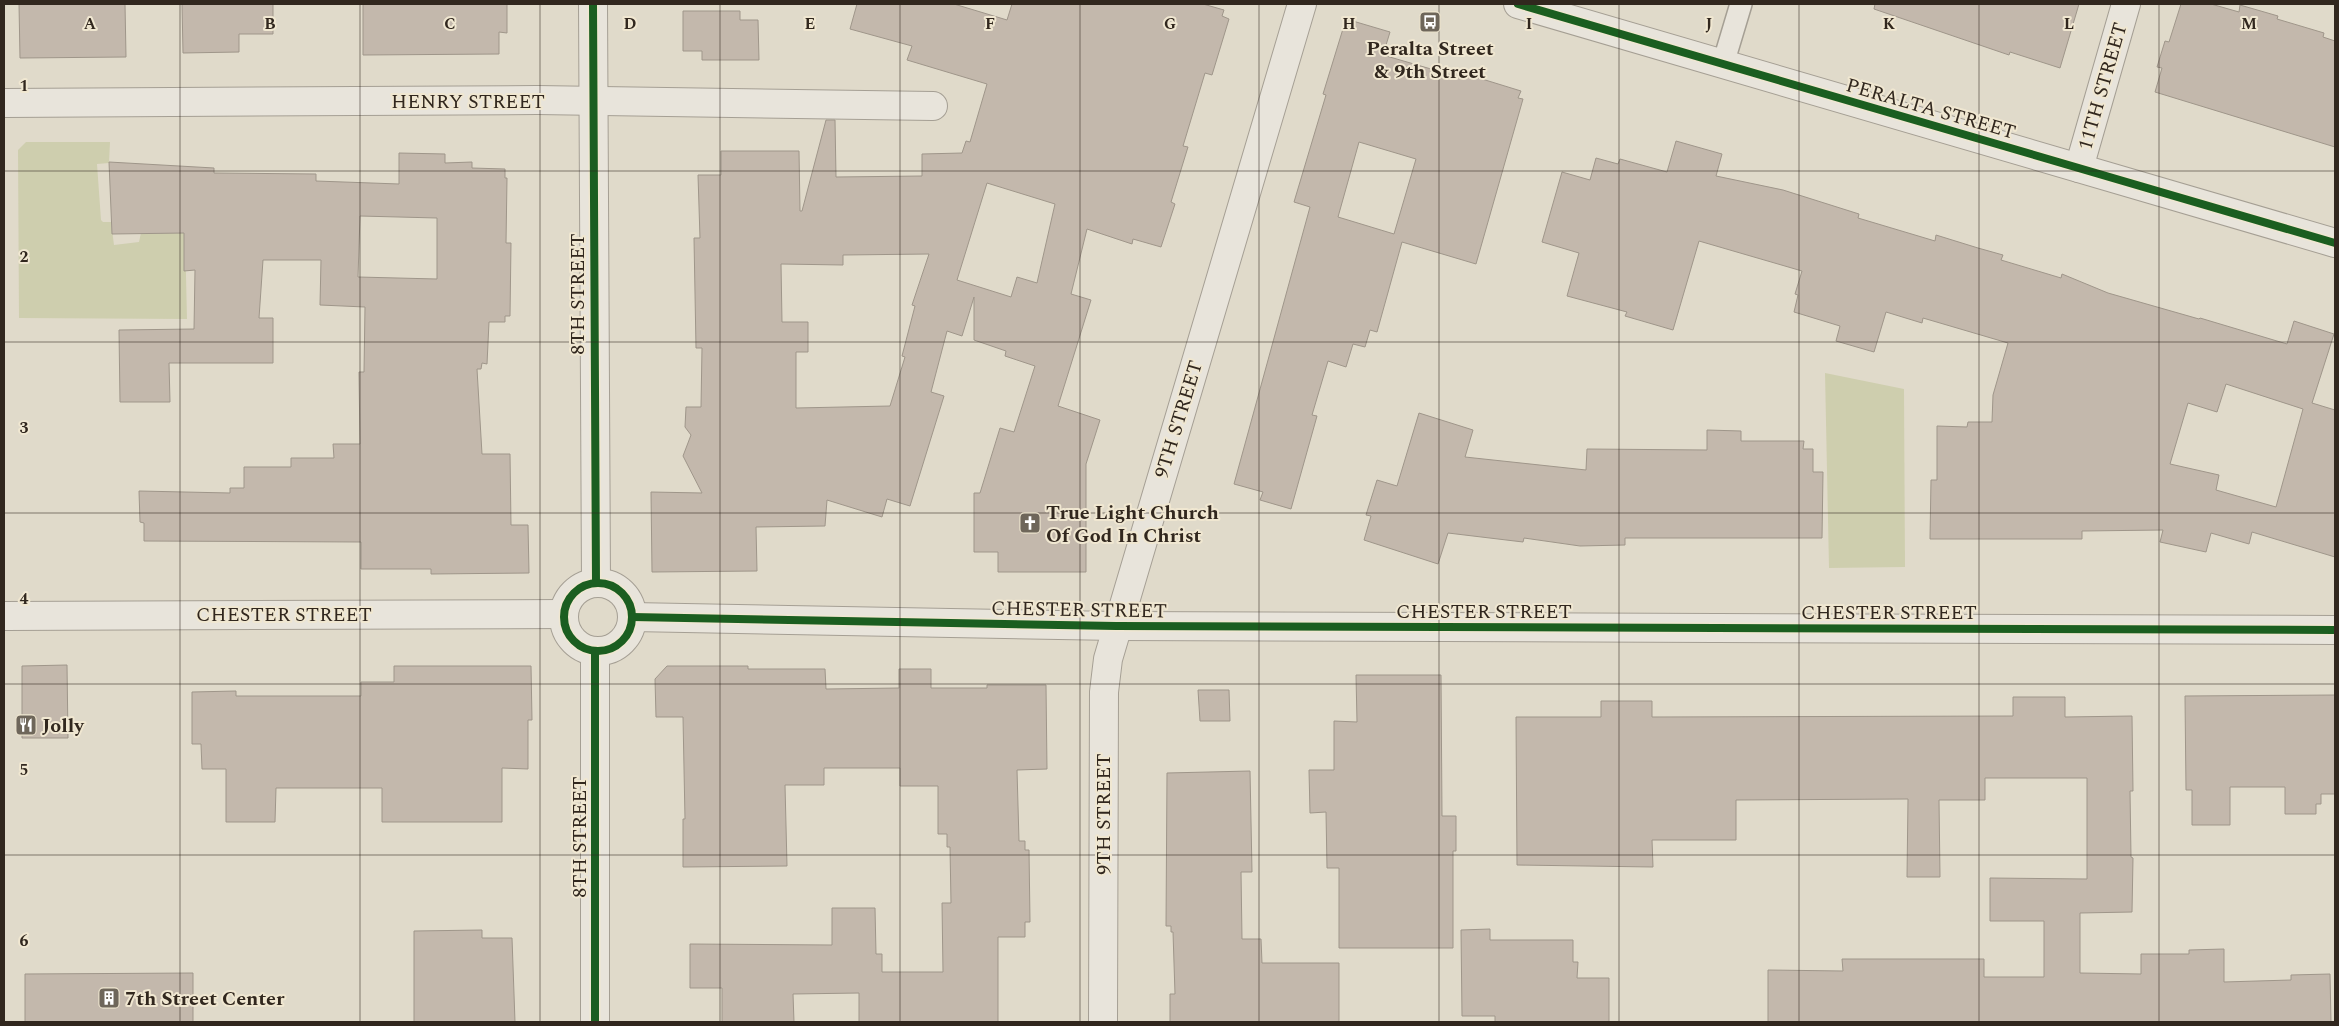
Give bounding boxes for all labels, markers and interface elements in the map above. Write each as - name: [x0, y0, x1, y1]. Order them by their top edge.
- bus stop icon: Peralta Street & 9th Street: [1418, 10, 1442, 34]
- text: A: [84, 12, 97, 36]
- text: B: [264, 12, 276, 36]
- text: C: [444, 12, 456, 36]
- text: D: [624, 12, 637, 36]
- text: E: [805, 12, 815, 36]
- text: F: [985, 12, 995, 36]
- text: G: [1164, 12, 1176, 36]
- text: H: [1342, 12, 1356, 36]
- text: I: [1526, 12, 1532, 36]
- text: J: [1706, 12, 1713, 36]
- text: K: [1883, 12, 1896, 36]
- text: L: [2064, 12, 2074, 36]
- text: M: [2241, 12, 2257, 36]
- street label: 11TH STREET: [2070, 19, 2136, 154]
- place label: Peralta Street & 9th Street: [1366, 34, 1494, 87]
- street label: PERALTA STREET: [1842, 70, 2019, 148]
- text: 1: [20, 74, 28, 98]
- street label: HENRY STREET: [391, 87, 545, 117]
- street label: 8TH STREET: [563, 233, 593, 355]
- text: 2: [20, 245, 29, 269]
- street label: 9TH STREET: [1147, 357, 1211, 482]
- text: 3: [20, 416, 29, 440]
- place label: True Light Church Of God In Christ: [1046, 498, 1219, 551]
- church icon: True Light Church Of God In Christ: [1018, 511, 1042, 535]
- text: 4: [20, 587, 29, 611]
- street label: CHESTER STREET: [991, 593, 1167, 627]
- street label: CHESTER STREET: [1396, 597, 1572, 627]
- street label: CHESTER STREET: [1801, 598, 1977, 628]
- street label: CHESTER STREET: [196, 600, 372, 630]
- place label: Jolly: [42, 711, 85, 741]
- restaurant icon: Jolly: [14, 713, 38, 737]
- street label: 9TH STREET: [1089, 753, 1119, 875]
- text: 5: [20, 758, 28, 782]
- street label: 8TH STREET: [565, 776, 595, 898]
- text: 6: [20, 929, 29, 953]
- place label: 7th Street Center: [125, 984, 285, 1014]
- building icon: 7th Street Center: [97, 986, 121, 1010]

